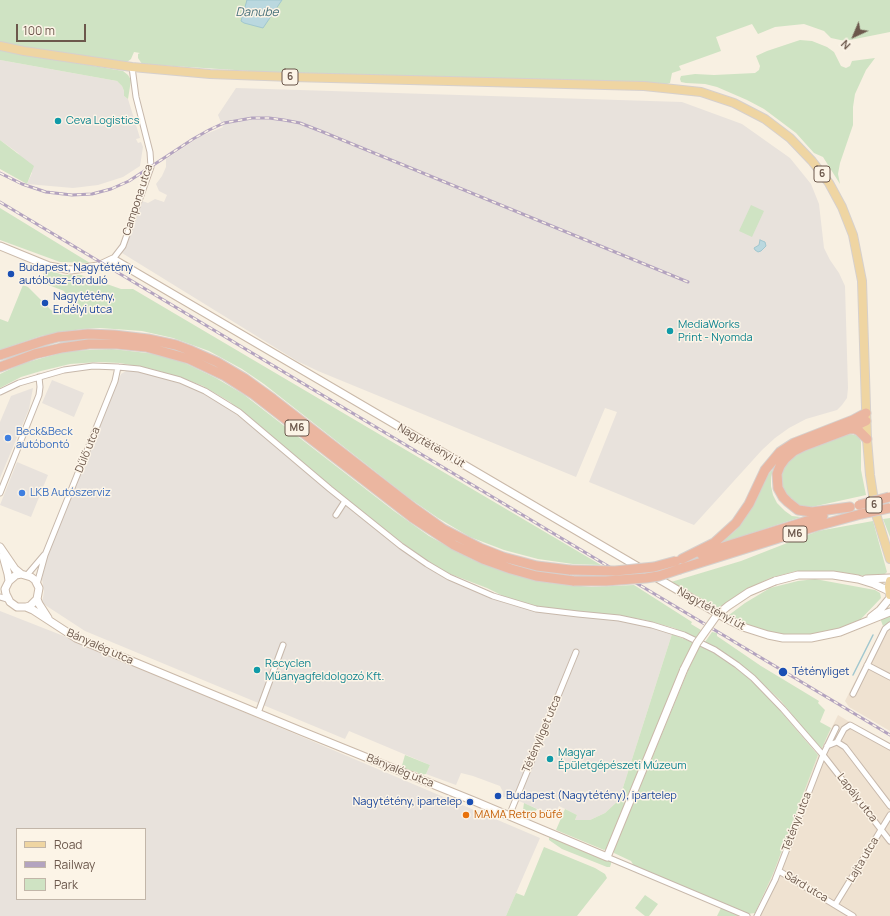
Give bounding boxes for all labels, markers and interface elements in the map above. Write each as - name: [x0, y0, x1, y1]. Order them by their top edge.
- water label: Danube: [235, 6, 279, 20]
- scale bar: [18, 16, 88, 42]
- north arrow: [834, 16, 874, 56]
- text: 100 m: [23, 22, 55, 39]
- text: N: [837, 37, 853, 53]
- road number: 6: [282, 69, 298, 85]
- place label: Ceva Logistics: [66, 114, 139, 128]
- marker: Ceva Logistics: [53, 116, 63, 126]
- street label: Campona utca: [120, 163, 156, 237]
- road number: 6: [814, 166, 830, 182]
- place label: Budapest, Nagytétény autóbusz-forduló: [19, 261, 133, 287]
- marker: Budapest, Nagytétény autóbusz-forduló: [6, 269, 16, 279]
- place label: Nagytétény, Erdélyi utca: [53, 290, 115, 316]
- marker: Nagytétény, Erdélyi utca: [40, 298, 50, 308]
- place label: MediaWorks Print - Nyomda: [678, 318, 753, 344]
- marker: MediaWorks Print - Nyomda: [665, 326, 675, 336]
- road number: M6: [285, 420, 309, 436]
- street label: Nagytétényi út: [395, 421, 467, 471]
- place label: Beck&Beck autóbontó: [16, 425, 73, 451]
- street label: Dűlő utca: [73, 425, 103, 475]
- marker: Beck&Beck autóbontó: [3, 433, 13, 443]
- place label: LKB Autószerviz: [30, 486, 111, 500]
- marker: LKB Autószerviz: [17, 488, 27, 498]
- road number: 6: [866, 497, 882, 513]
- road number: M6: [783, 526, 807, 542]
- street label: Nagytétényi út: [675, 585, 747, 633]
- street label: Bányalég utca: [65, 626, 135, 668]
- place label: Recyclen Műanyagfeldolgozó Kft.: [265, 657, 384, 683]
- marker: Recyclen Műanyagfeldolgozó Kft.: [252, 665, 262, 675]
- place label: Tétényliget: [792, 665, 849, 679]
- marker: Tétényliget: [777, 666, 789, 678]
- street label: Tétényliget utca: [520, 693, 564, 775]
- place label: Magyar Épületgépészeti Múzeum: [558, 746, 687, 772]
- street label: Bányalég utca: [364, 751, 436, 791]
- marker: Magyar Épületgépészeti Múzeum: [545, 754, 555, 764]
- street label: Lapály utca: [834, 771, 880, 825]
- place label: Budapest (Nagytétény), ipartelep: [506, 789, 677, 803]
- street label: Tétényi utca: [780, 790, 814, 854]
- marker: Budapest (Nagytétény), ipartelep: [493, 791, 503, 801]
- place label: Nagytétény, ipartelep: [353, 795, 462, 809]
- marker: Nagytétény, ipartelep: [465, 797, 475, 807]
- place label: MAMA Retro büfé: [474, 808, 562, 822]
- marker: MAMA Retro büfé: [461, 810, 471, 820]
- legend: [16, 828, 146, 900]
- street label: Lajta utca: [844, 835, 882, 885]
- text: Road: [54, 836, 82, 853]
- text: Railway: [54, 856, 95, 873]
- street label: Sárd utca: [782, 869, 830, 905]
- text: Park: [54, 876, 78, 893]

